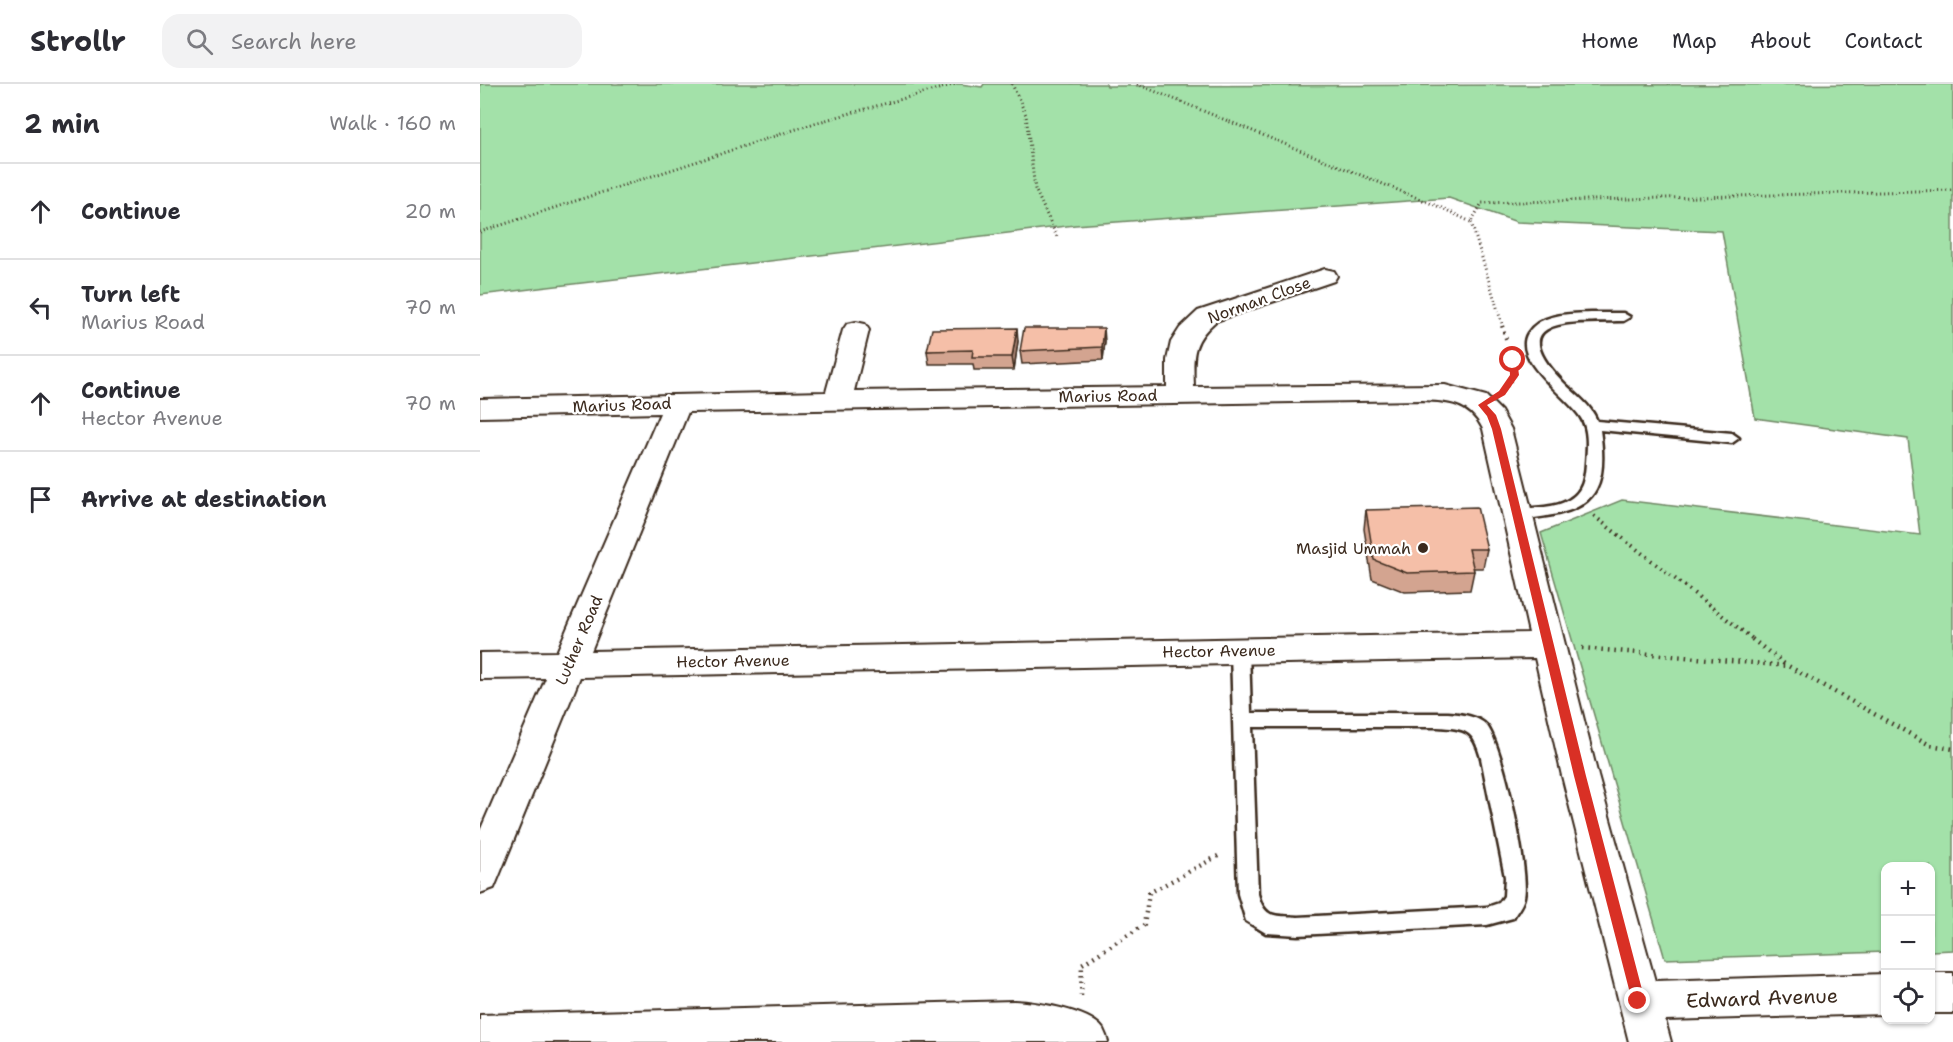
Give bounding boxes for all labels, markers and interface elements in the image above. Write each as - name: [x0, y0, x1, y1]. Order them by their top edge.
- search box: [162, 14, 582, 68]
- text: Strollr: [30, 22, 126, 60]
- icon: search: [183, 25, 216, 58]
- text: Search here: [231, 27, 357, 56]
- text: Home: [1581, 27, 1639, 55]
- text: Map: [1672, 27, 1717, 55]
- text: About: [1750, 27, 1811, 55]
- text: Contact: [1844, 27, 1923, 55]
- text: 2 min: [24, 106, 100, 141]
- text: Walk · 160 m: [329, 110, 456, 136]
- icon: ahead: [24, 195, 57, 228]
- text: Continue: [81, 197, 181, 226]
- text: 20 m: [405, 198, 456, 224]
- street label: Norman Close: [1205, 272, 1313, 328]
- text: Turn left: [81, 280, 180, 309]
- icon: left: [24, 291, 57, 324]
- text: 70 m: [404, 294, 456, 320]
- text: Marius Road: [81, 309, 205, 335]
- route start: [1499, 346, 1525, 372]
- text: Continue: [81, 376, 181, 405]
- street label: Marius Road: [1058, 385, 1158, 407]
- icon: ahead: [24, 387, 57, 420]
- text: 70 m: [404, 390, 456, 416]
- street label: Marius Road: [572, 393, 672, 417]
- text: Hector Avenue: [81, 405, 223, 431]
- icon: arrive: [24, 483, 57, 516]
- text: Arrive at destination: [81, 485, 327, 514]
- place label: Masjid Ummah: [1296, 538, 1411, 559]
- marker: Masjid Ummah: [1416, 541, 1430, 555]
- street label: Luther Road: [551, 592, 607, 688]
- street label: Hector Avenue: [1162, 640, 1276, 662]
- street label: Hector Avenue: [676, 650, 790, 672]
- map controls: [1881, 862, 1935, 1024]
- button: +: [1881, 862, 1935, 916]
- button: −: [1881, 916, 1935, 970]
- button: locate: [1881, 970, 1935, 1024]
- street label: Edward Avenue: [1686, 982, 1838, 1014]
- route end: [1624, 987, 1650, 1013]

